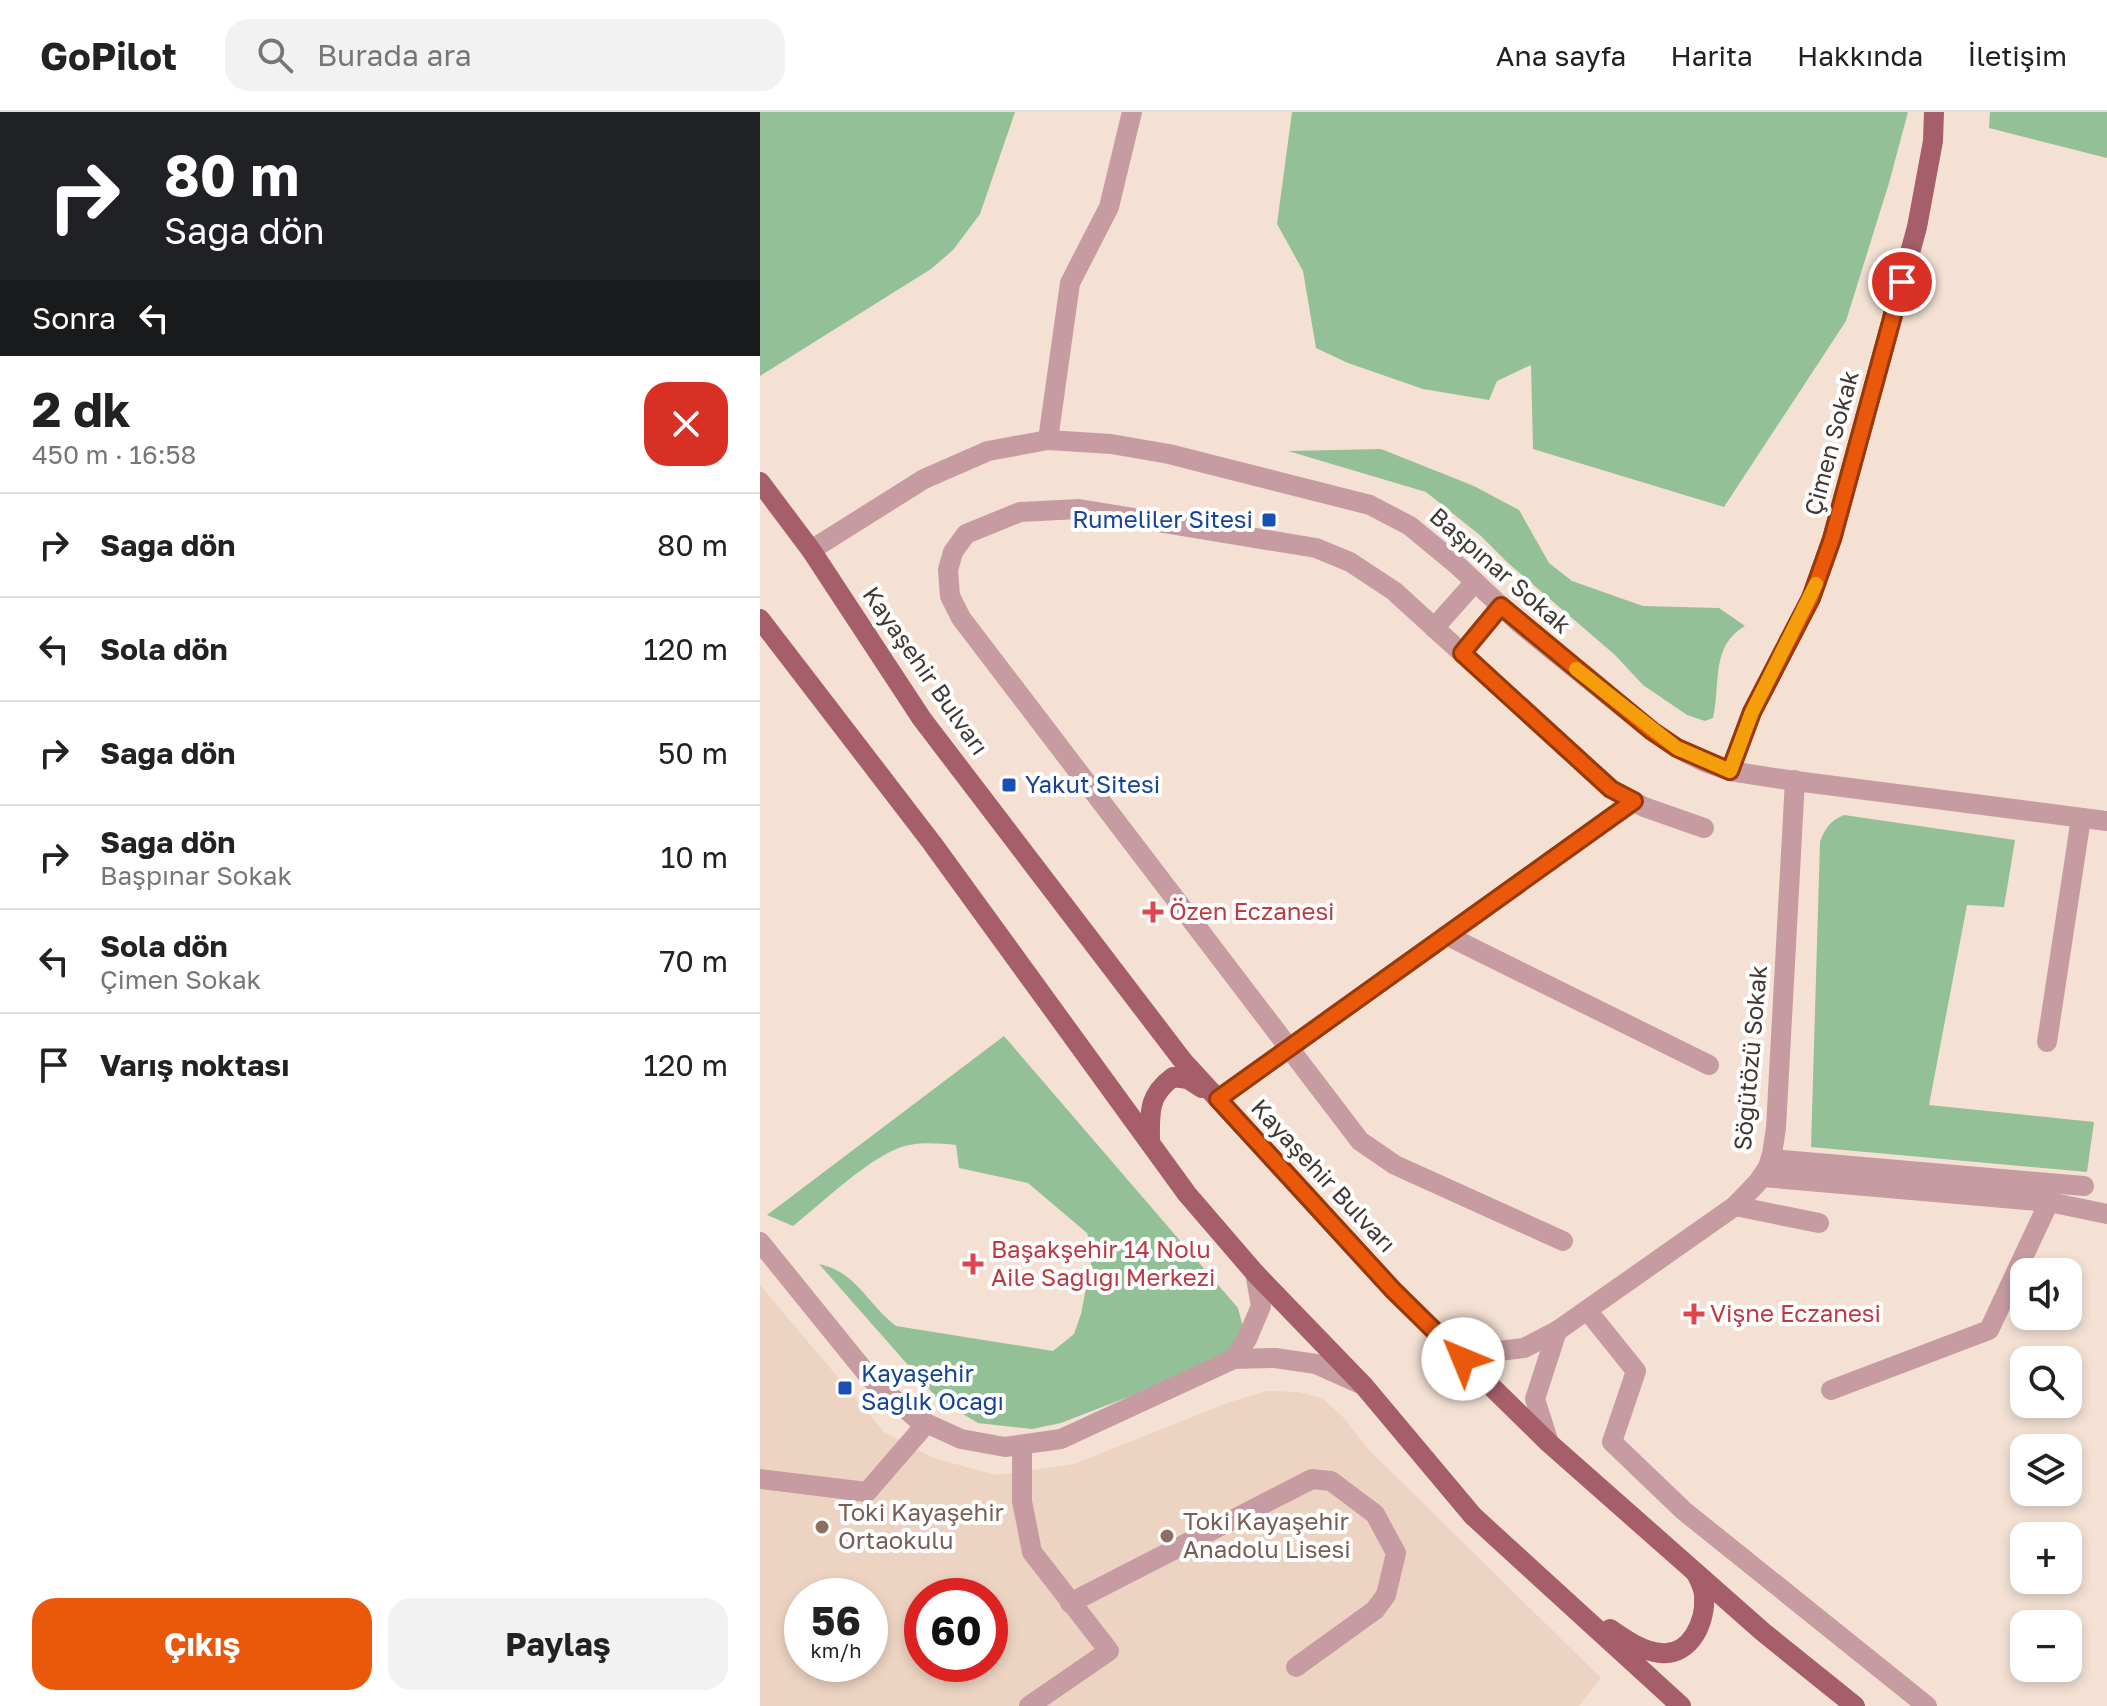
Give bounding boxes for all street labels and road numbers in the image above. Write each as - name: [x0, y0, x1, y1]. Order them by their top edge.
- street label: Çimen Sokak: [1797, 367, 1864, 518]
- street label: Başpınar Sokak: [1425, 501, 1577, 639]
- street label: Kayaşehir Bulvarı: [857, 580, 995, 760]
- street label: Söğütözü Sokak: [1727, 964, 1772, 1152]
- street label: Kayaşehir Bulvarı: [1246, 1092, 1402, 1258]

